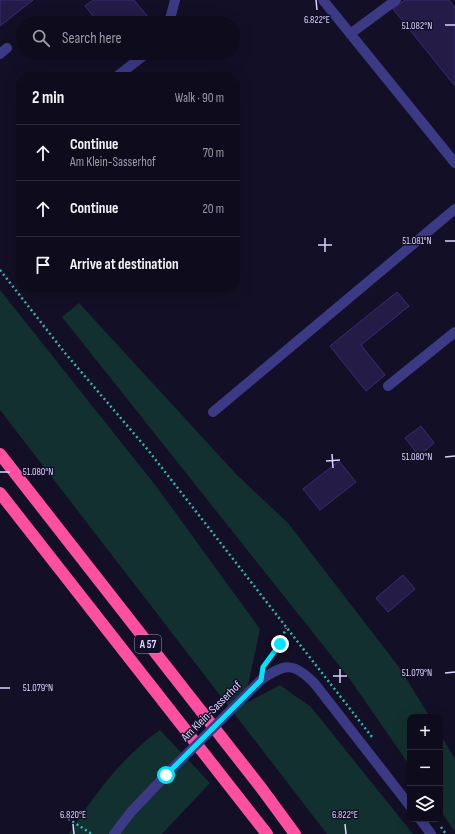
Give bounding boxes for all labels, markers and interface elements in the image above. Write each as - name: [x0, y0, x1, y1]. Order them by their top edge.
- text: 6.822°E: [304, 14, 330, 26]
- search box: [16, 16, 240, 60]
- text: 51.082°N: [402, 20, 432, 32]
- icon: search: [30, 27, 52, 49]
- text: Search here: [62, 29, 122, 48]
- text: 2 min: [32, 88, 64, 108]
- text: Walk · 90 m: [175, 90, 224, 106]
- text: Continue: [70, 135, 119, 154]
- icon: ahead: [32, 142, 54, 164]
- text: 70 m: [203, 145, 224, 161]
- text: Am Klein-Sasserhof: [70, 154, 156, 170]
- icon: ahead: [32, 198, 54, 220]
- text: Continue: [70, 199, 119, 218]
- text: 20 m: [202, 201, 224, 217]
- text: 51.081°N: [402, 235, 432, 247]
- icon: arrive: [32, 254, 54, 276]
- text: Arrive at destination: [70, 255, 179, 274]
- text: 51.080°N: [402, 451, 432, 463]
- text: 51.080°N: [23, 466, 53, 478]
- road number: A 57: [135, 635, 161, 653]
- route end: [271, 635, 289, 653]
- text: 51.079°N: [402, 667, 432, 679]
- street label: Am Klein-Sasserhof: [177, 678, 245, 745]
- text: 51.079°N: [23, 682, 53, 694]
- map controls: [407, 714, 443, 822]
- button: +: [407, 714, 443, 750]
- button: −: [407, 750, 443, 786]
- route start: [157, 766, 175, 784]
- button: layers: [407, 786, 443, 822]
- text: 6.820°E: [60, 809, 86, 821]
- text: 6.822°E: [332, 809, 358, 821]

